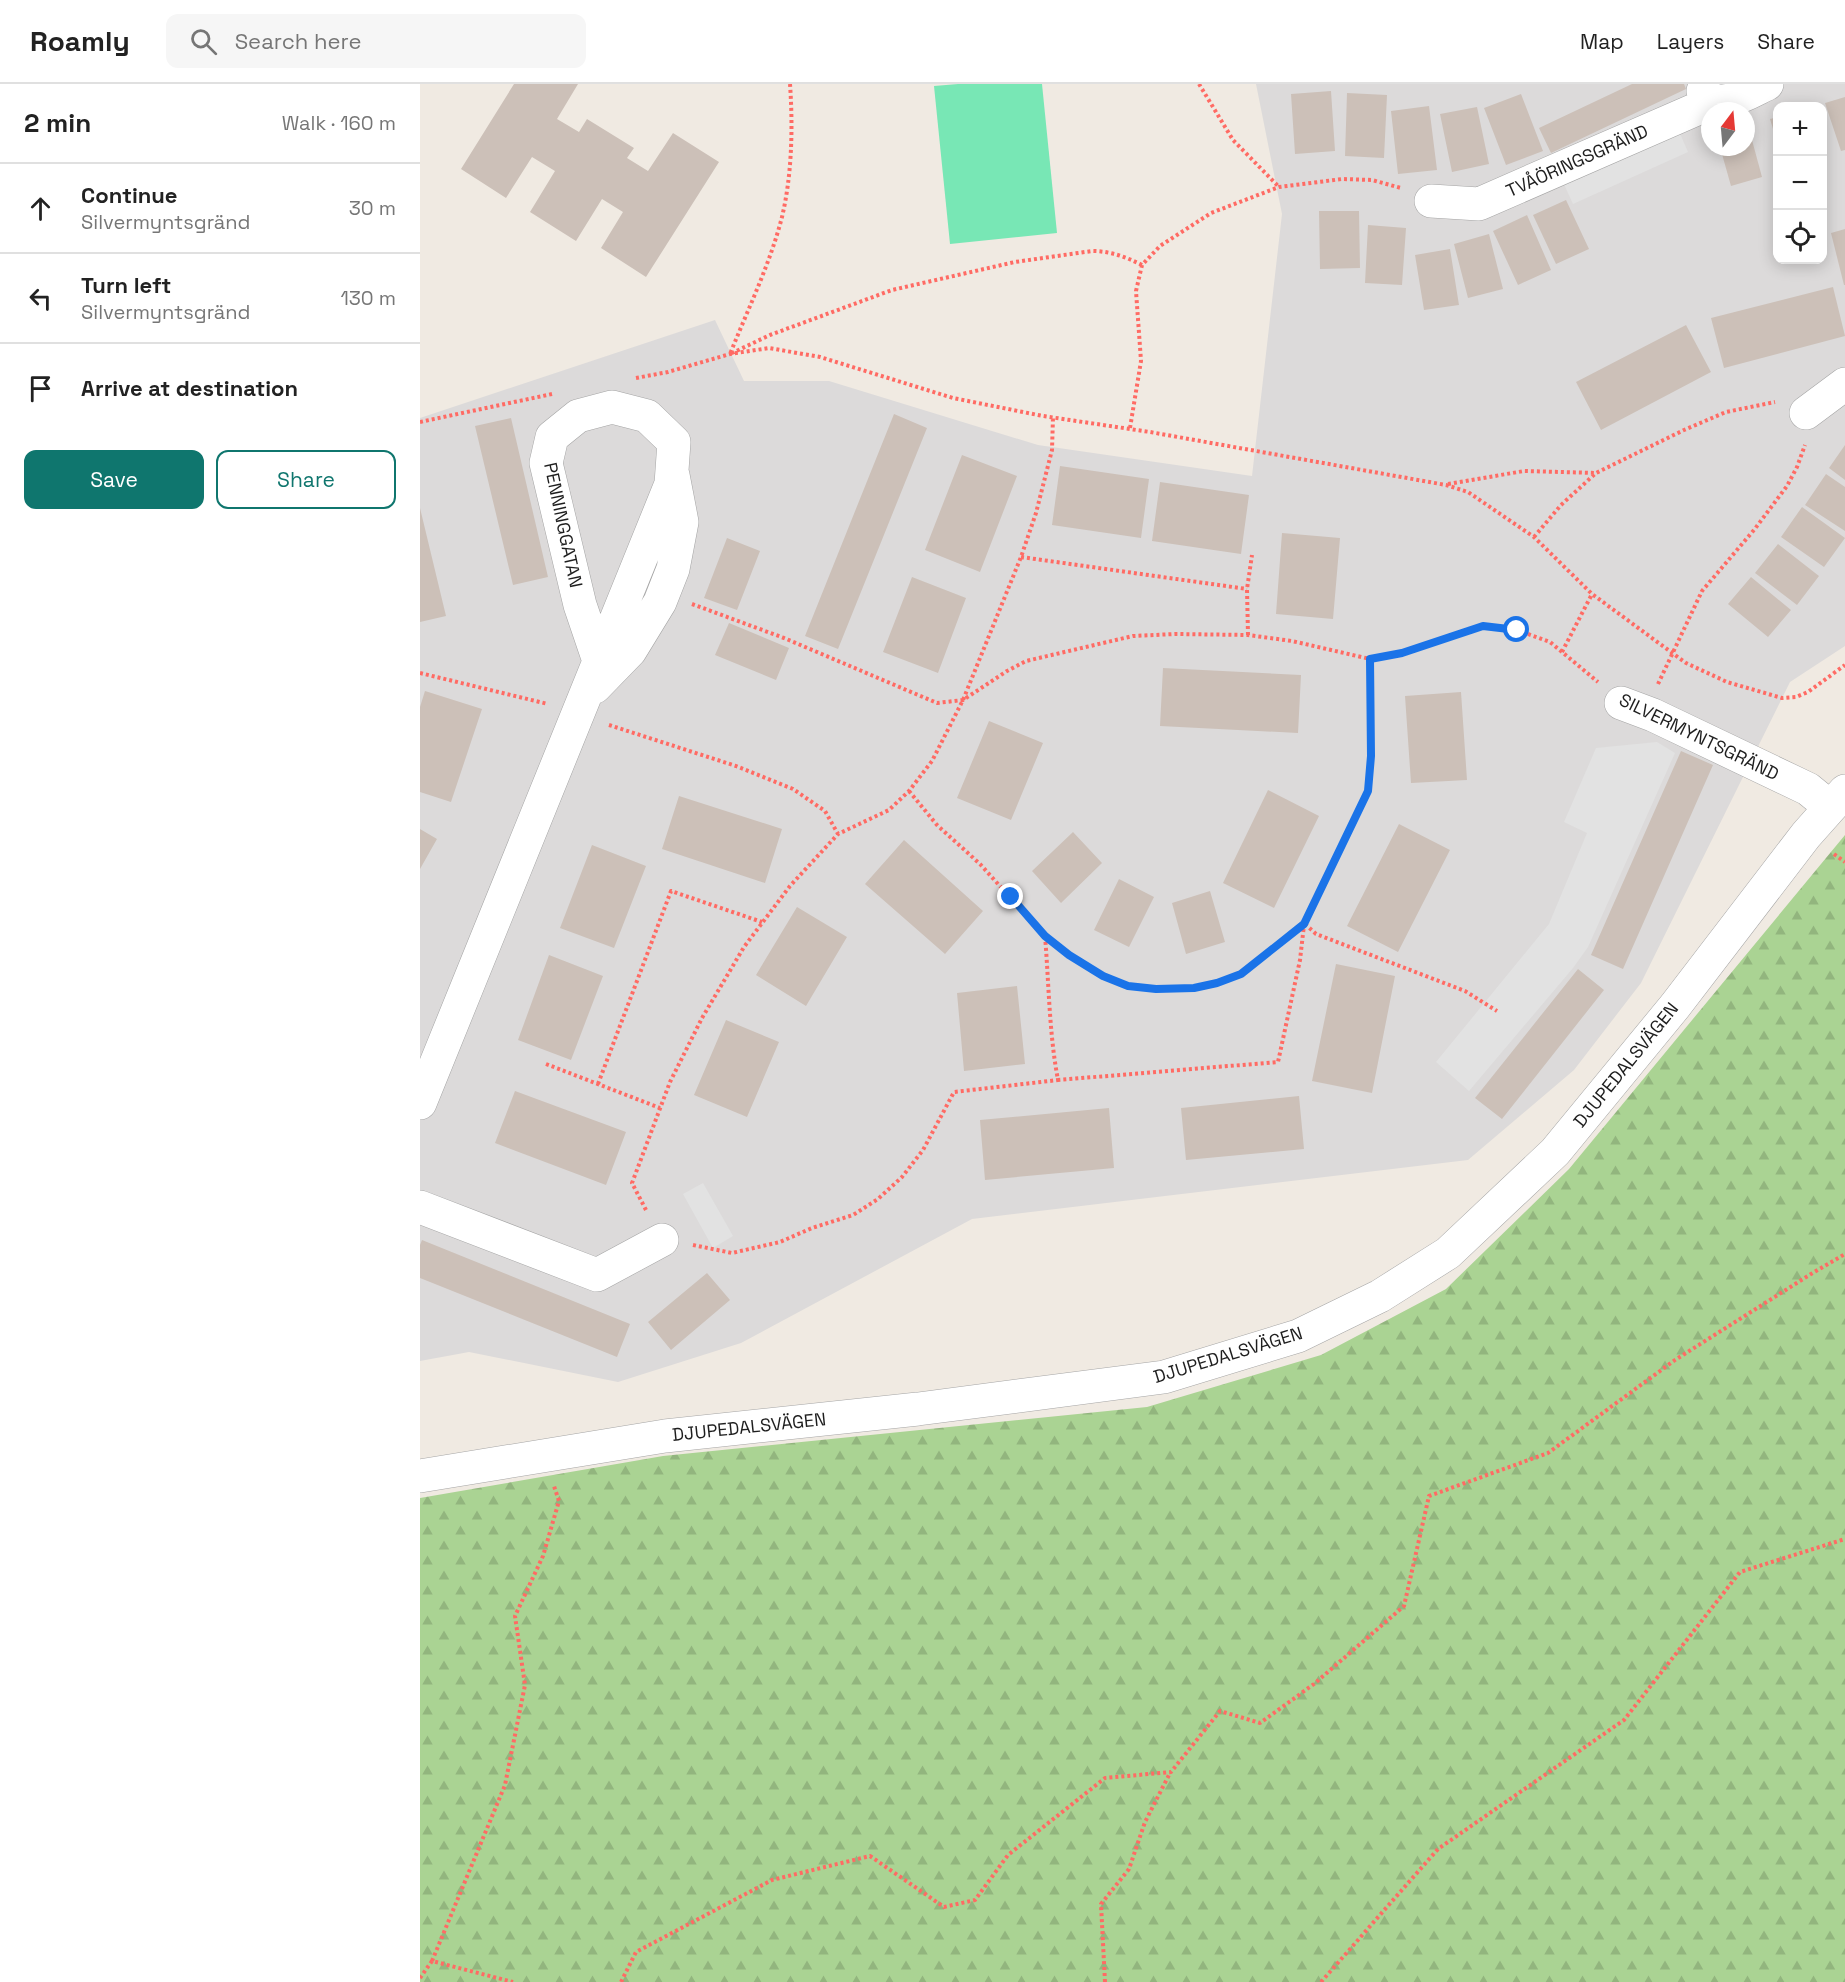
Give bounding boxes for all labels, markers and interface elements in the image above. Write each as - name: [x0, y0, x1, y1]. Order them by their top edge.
- search box: [166, 14, 586, 68]
- text: Roamly: [30, 23, 130, 59]
- icon: search: [187, 25, 220, 58]
- text: Search here: [235, 27, 361, 55]
- text: Map: [1580, 28, 1624, 55]
- text: Layers: [1657, 28, 1724, 55]
- text: Share: [1757, 28, 1815, 55]
- north arrow: [1701, 102, 1755, 156]
- map controls: [1773, 102, 1827, 264]
- button: +: [1773, 102, 1827, 156]
- text: 2 min: [24, 106, 91, 140]
- text: Walk · 160 m: [282, 110, 396, 136]
- street label: TVÅÖRINGSGRÄND: [1502, 119, 1651, 202]
- button: −: [1773, 156, 1827, 210]
- text: Continue: [81, 181, 177, 209]
- icon: ahead: [24, 192, 57, 225]
- text: 30 m: [349, 195, 396, 221]
- text: Silvermyntsgränd: [81, 209, 251, 235]
- button: locate: [1773, 210, 1827, 264]
- text: Turn left: [81, 271, 171, 299]
- icon: left: [24, 282, 57, 315]
- text: 130 m: [340, 285, 396, 311]
- text: Silvermyntsgränd: [81, 299, 251, 325]
- icon: arrive: [24, 372, 57, 405]
- text: Arrive at destination: [81, 374, 298, 402]
- button: Save: [24, 450, 204, 509]
- button: Share: [216, 450, 396, 509]
- street label: PENNINGGATAN: [539, 460, 588, 590]
- route start: [1503, 616, 1529, 642]
- street label: SILVERMYNTSGRÄND: [1616, 688, 1783, 785]
- route end: [997, 883, 1023, 909]
- street label: DJUPEDALSVÄGEN: [1568, 997, 1683, 1132]
- street label: DJUPEDALSVÄGEN: [1151, 1321, 1305, 1388]
- street label: DJUPEDALSVÄGEN: [671, 1407, 827, 1446]

